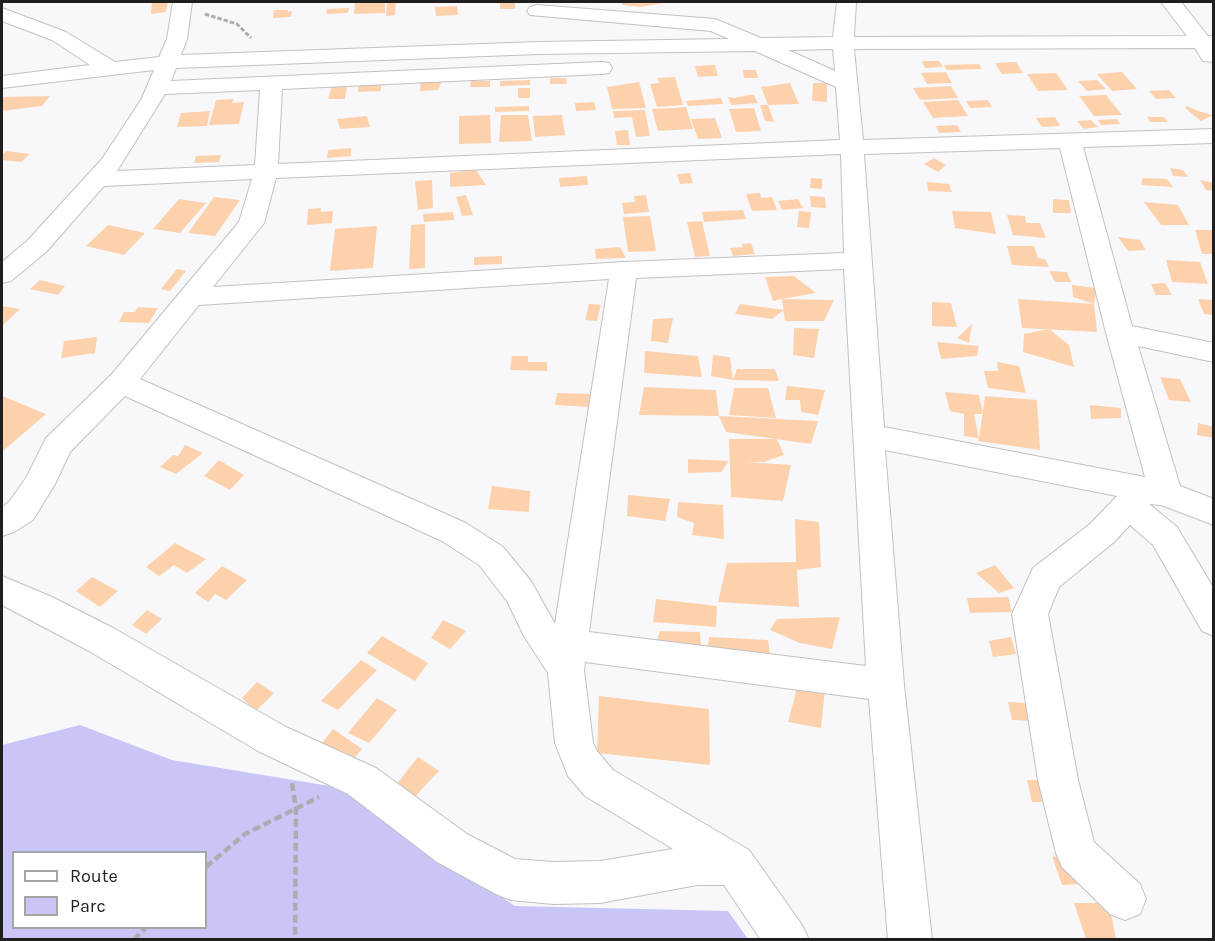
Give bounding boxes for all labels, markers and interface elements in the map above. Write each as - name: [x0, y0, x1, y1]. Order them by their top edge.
- legend: [12, 851, 207, 929]
- text: Route: [70, 865, 118, 887]
- text: Parc: [70, 895, 106, 917]

